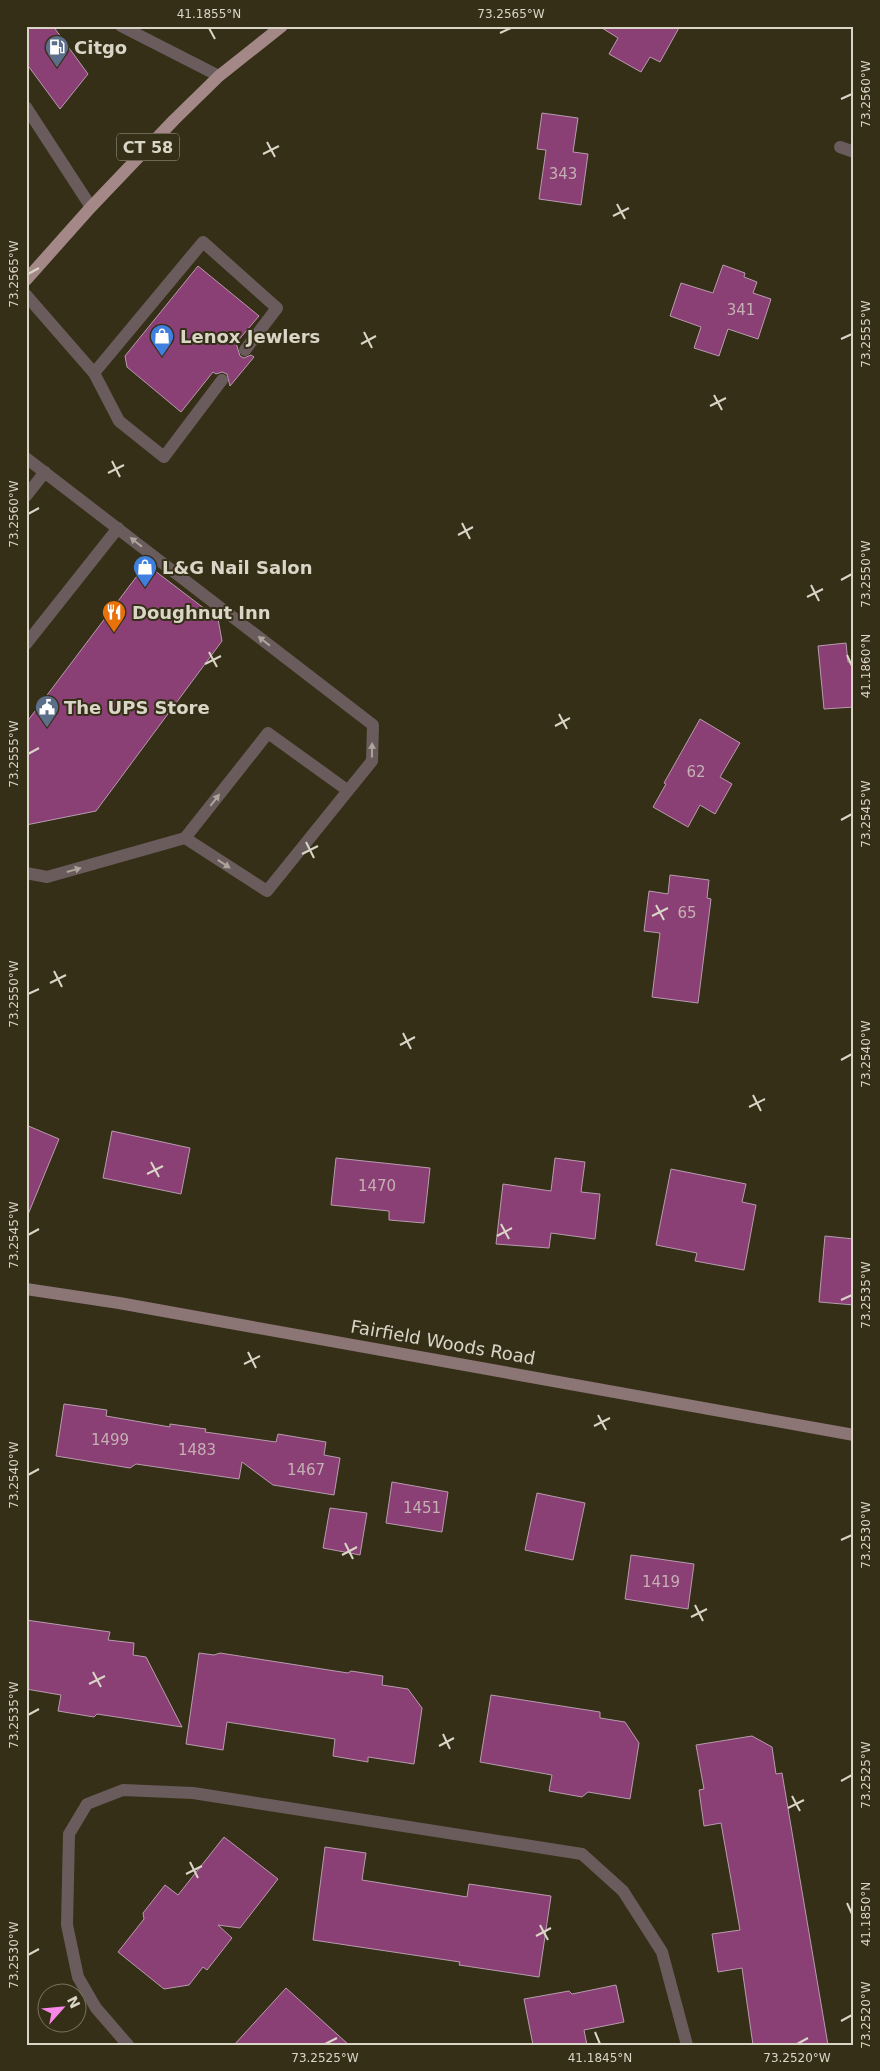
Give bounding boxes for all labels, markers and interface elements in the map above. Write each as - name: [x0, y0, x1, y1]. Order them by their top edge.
- text: 41.1855°N: [177, 7, 241, 21]
- text: 73.2565°W: [477, 7, 545, 21]
- fuel station icon: Citgo: [44, 34, 70, 68]
- place label: Citgo: [74, 37, 127, 58]
- text: 73.2560°W: [859, 60, 873, 128]
- road number: CT 58: [117, 134, 179, 160]
- house number: 343: [549, 165, 577, 183]
- text: 73.2565°W: [7, 240, 21, 308]
- text: 73.2555°W: [859, 300, 873, 368]
- house number: 341: [727, 301, 755, 319]
- shop icon: Lenox Jewlers: [149, 323, 175, 357]
- place label: Lenox Jewlers: [180, 326, 320, 347]
- text: 73.2560°W: [7, 480, 21, 548]
- one-way arrow: [130, 536, 143, 547]
- text: 73.2550°W: [859, 540, 873, 608]
- shop icon: L&G Nail Salon: [132, 554, 158, 588]
- place label: L&G Nail Salon: [162, 557, 313, 578]
- restaurant icon: Doughnut Inn: [101, 599, 127, 633]
- place label: Doughnut Inn: [132, 602, 271, 623]
- text: 41.1860°N: [859, 634, 873, 698]
- one-way arrow: [257, 636, 271, 646]
- public building icon: The UPS Store: [34, 694, 60, 728]
- place label: The UPS Store: [64, 697, 210, 718]
- text: 73.2555°W: [7, 720, 21, 788]
- one-way arrow: [369, 742, 377, 758]
- house number: 62: [686, 763, 706, 781]
- text: 73.2545°W: [859, 780, 873, 848]
- one-way arrow: [210, 794, 221, 807]
- one-way arrow: [218, 859, 231, 868]
- one-way arrow: [66, 865, 81, 873]
- house number: 65: [677, 904, 697, 922]
- text: 73.2550°W: [7, 960, 21, 1028]
- text: 73.2540°W: [859, 1020, 873, 1088]
- house number: 1470: [358, 1177, 396, 1195]
- text: 73.2545°W: [7, 1201, 21, 1269]
- text: 73.2535°W: [859, 1261, 873, 1329]
- street label: Fairfield Woods Road: [349, 1315, 537, 1369]
- house number: 1499: [91, 1431, 129, 1449]
- text: 73.2540°W: [7, 1441, 21, 1509]
- house number: 1483: [178, 1441, 216, 1459]
- house number: 1467: [287, 1461, 325, 1479]
- house number: 1451: [403, 1499, 441, 1517]
- text: 73.2530°W: [859, 1501, 873, 1569]
- house number: 1419: [642, 1573, 680, 1591]
- text: 73.2535°W: [7, 1681, 21, 1749]
- text: 73.2525°W: [859, 1741, 873, 1809]
- text: 41.1850°N: [859, 1882, 873, 1946]
- text: 73.2530°W: [7, 1921, 21, 1989]
- text: 73.2520°W: [859, 1981, 873, 2049]
- north arrow: [38, 1984, 88, 2034]
- text: N: [64, 1993, 83, 2011]
- text: 73.2525°W: [291, 2051, 359, 2065]
- text: 41.1845°N: [568, 2051, 632, 2065]
- text: 73.2520°W: [763, 2051, 831, 2065]

